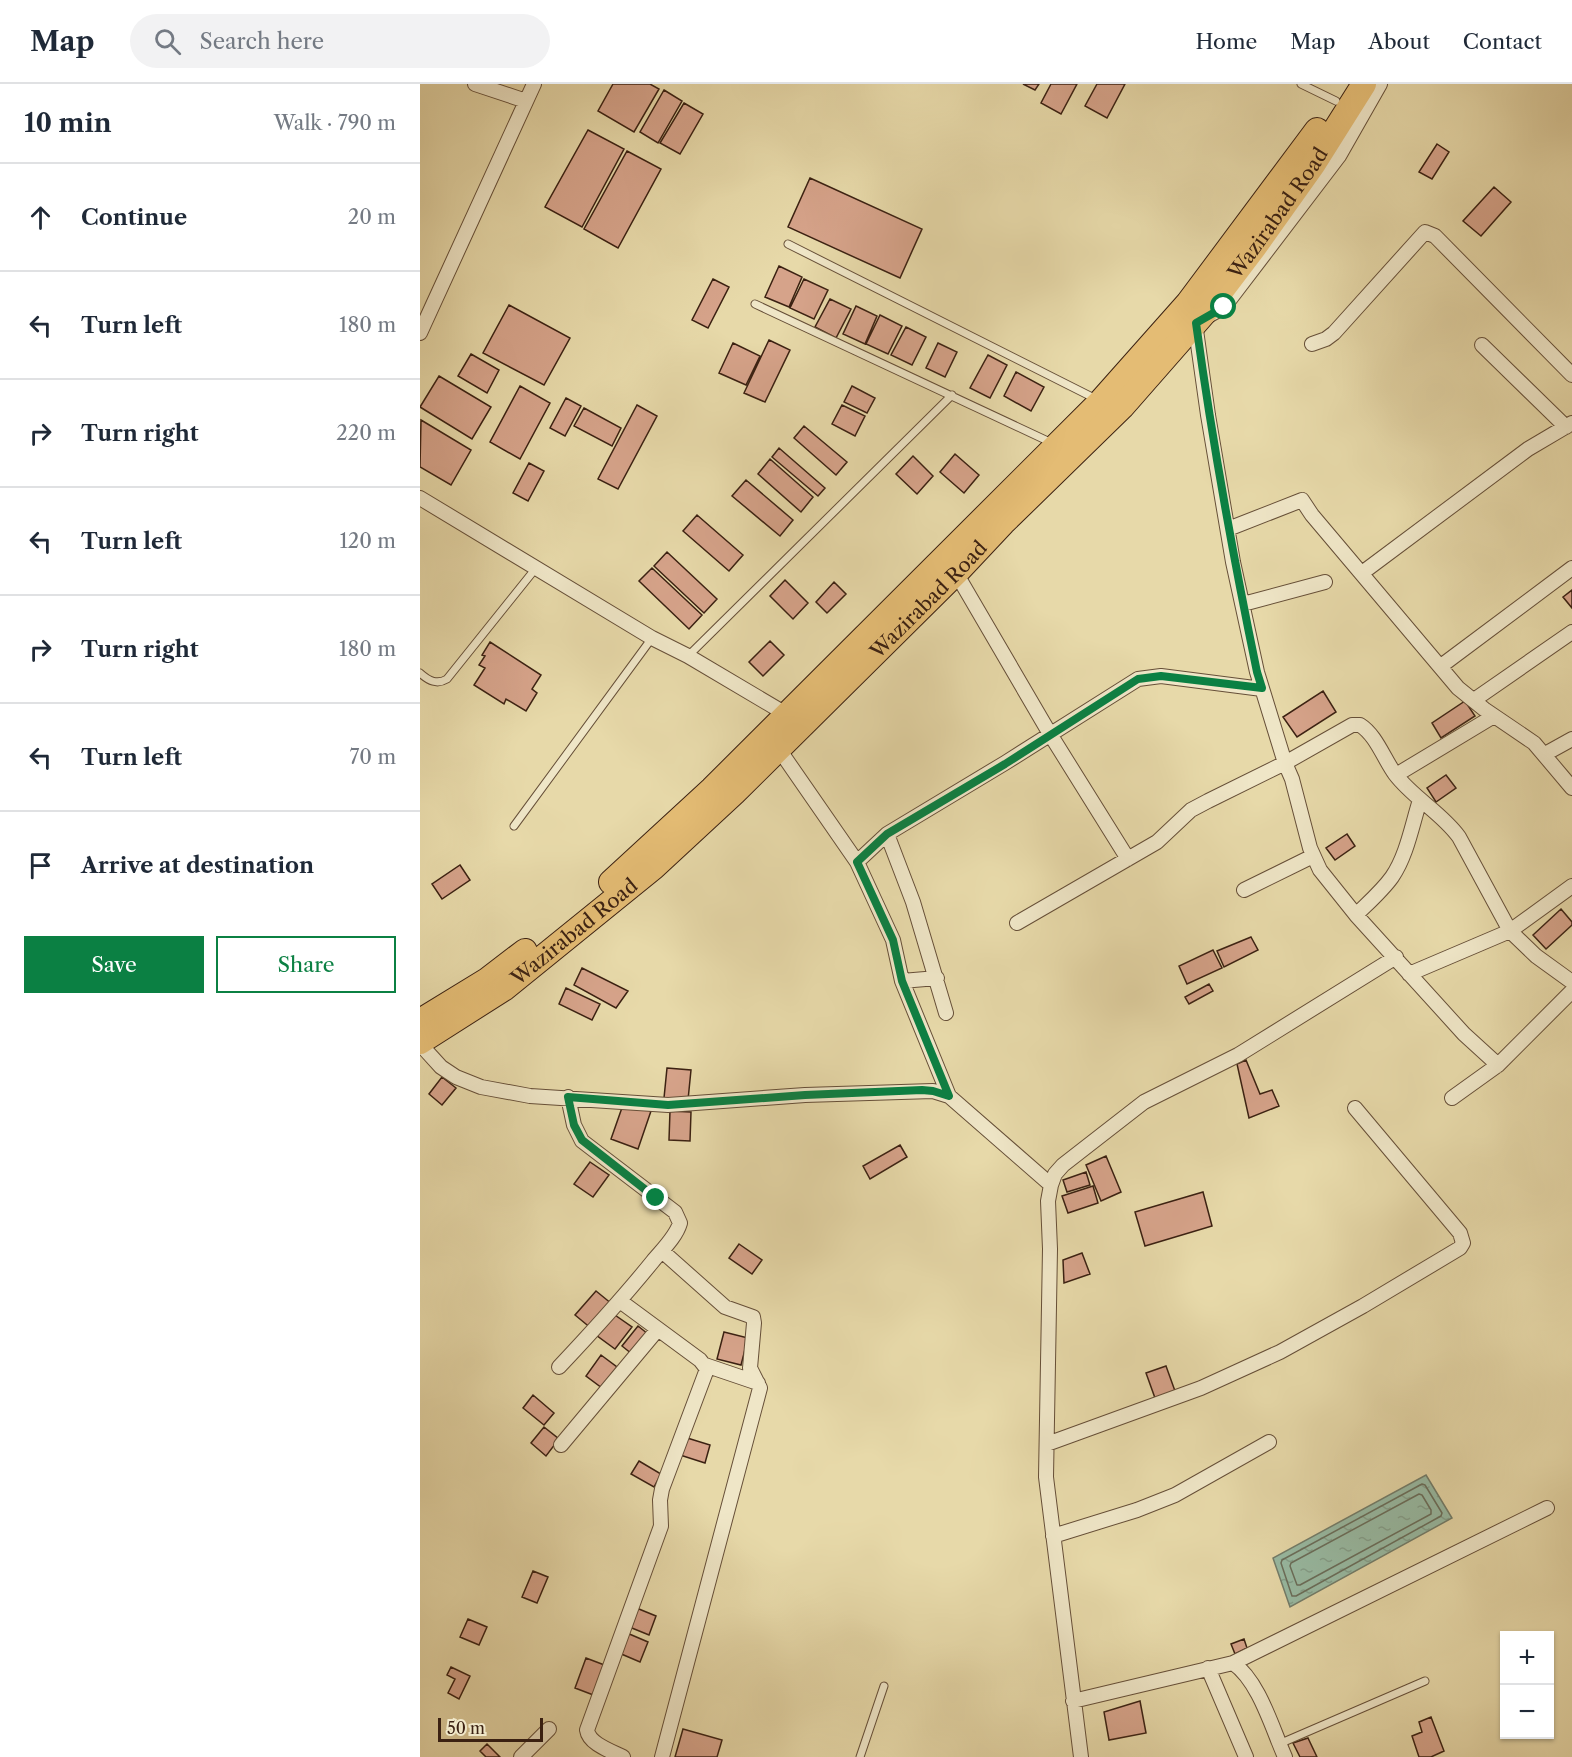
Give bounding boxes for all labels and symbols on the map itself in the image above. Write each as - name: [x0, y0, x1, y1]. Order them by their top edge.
- street label: Wazirabad Road: [1222, 143, 1333, 284]
- route start: [1210, 293, 1236, 319]
- street label: Wazirabad Road: [864, 536, 992, 664]
- street label: Wazirabad Road: [506, 873, 642, 991]
- route end: [642, 1184, 668, 1210]
- scale bar: [438, 1715, 543, 1742]

